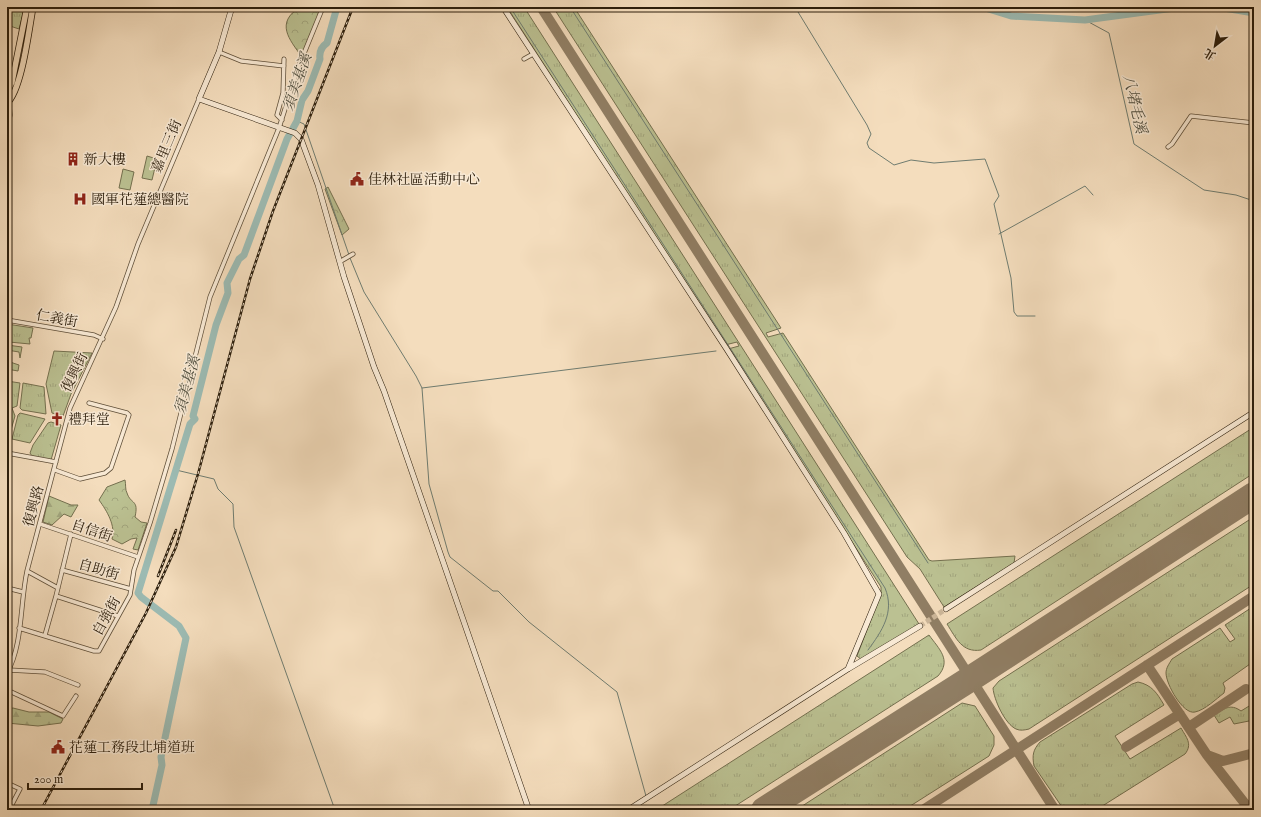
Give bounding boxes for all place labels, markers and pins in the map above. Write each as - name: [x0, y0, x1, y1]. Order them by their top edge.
- building icon: 新大樓: [65, 151, 81, 167]
- place label: 新大樓: [84, 151, 126, 169]
- public building icon: 佳林社區活動中心: [349, 171, 365, 187]
- place label: 佳林社區活動中心: [368, 171, 480, 189]
- hospital icon: 國軍花蓮總醫院: [72, 191, 88, 207]
- place label: 國軍花蓮總醫院: [91, 191, 189, 209]
- church icon: 禮拜堂: [49, 411, 65, 427]
- place label: 禮拜堂: [68, 411, 110, 429]
- public building icon: 花蓮工務段北埔道班: [50, 739, 66, 755]
- place label: 花蓮工務段北埔道班: [69, 739, 195, 757]

